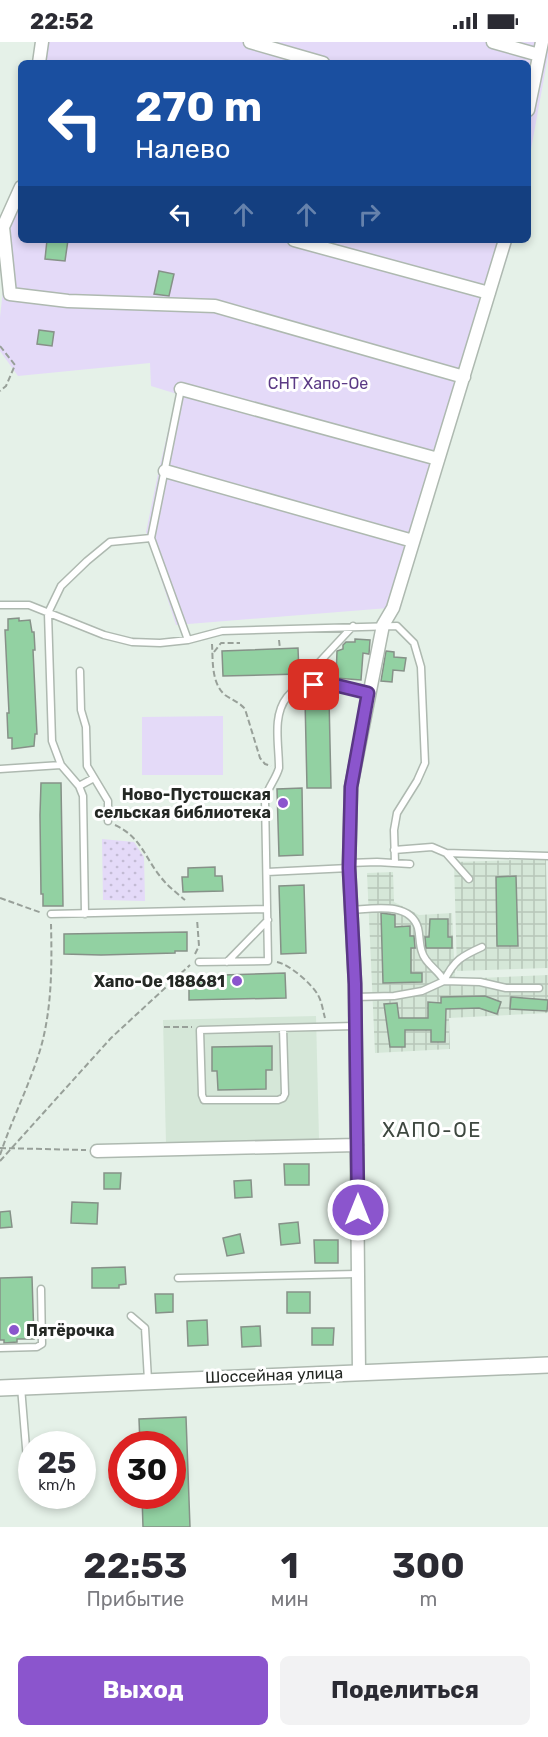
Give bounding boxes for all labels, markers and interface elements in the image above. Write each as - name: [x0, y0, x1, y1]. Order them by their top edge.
- text: 22:52: [30, 8, 94, 35]
- text: 270 m: [135, 82, 262, 132]
- icon: left: [36, 84, 114, 162]
- text: Налево: [135, 133, 231, 165]
- icon: left: [164, 198, 197, 231]
- icon: ahead: [227, 198, 260, 231]
- icon: ahead: [290, 198, 323, 231]
- icon: right: [353, 198, 386, 231]
- park label: СНТ Хапо-Ое: [268, 374, 368, 393]
- pin: [288, 659, 339, 710]
- icon: arrive: [297, 668, 330, 701]
- place label: Ново-Пустошская сельская библиотека: [94, 785, 271, 822]
- marker: Ново-Пустошская сельская библиотека: [276, 796, 290, 810]
- place label: Хапо-Ое 188681: [94, 972, 225, 991]
- marker: Хапо-Ое 188681: [230, 974, 244, 988]
- district label: ХАПО-ОЕ: [382, 1118, 482, 1142]
- position arrow: [326, 1178, 390, 1242]
- place label: Пятёрочка: [26, 1321, 115, 1340]
- marker: Пятёрочка: [7, 1323, 21, 1337]
- street label: Шоссейная улица: [205, 1363, 343, 1387]
- speed limit sign: 30: [108, 1431, 186, 1509]
- text: 25: [38, 1445, 76, 1481]
- text: km/h: [38, 1476, 76, 1494]
- text: 22:53: [83, 1544, 188, 1587]
- text: 1: [281, 1544, 299, 1587]
- text: 300: [392, 1544, 465, 1587]
- text: Прибытие: [87, 1587, 184, 1611]
- text: мин: [271, 1587, 309, 1611]
- text: m: [420, 1587, 437, 1611]
- button: Выход: [18, 1656, 268, 1725]
- button: Поделиться: [280, 1656, 530, 1725]

